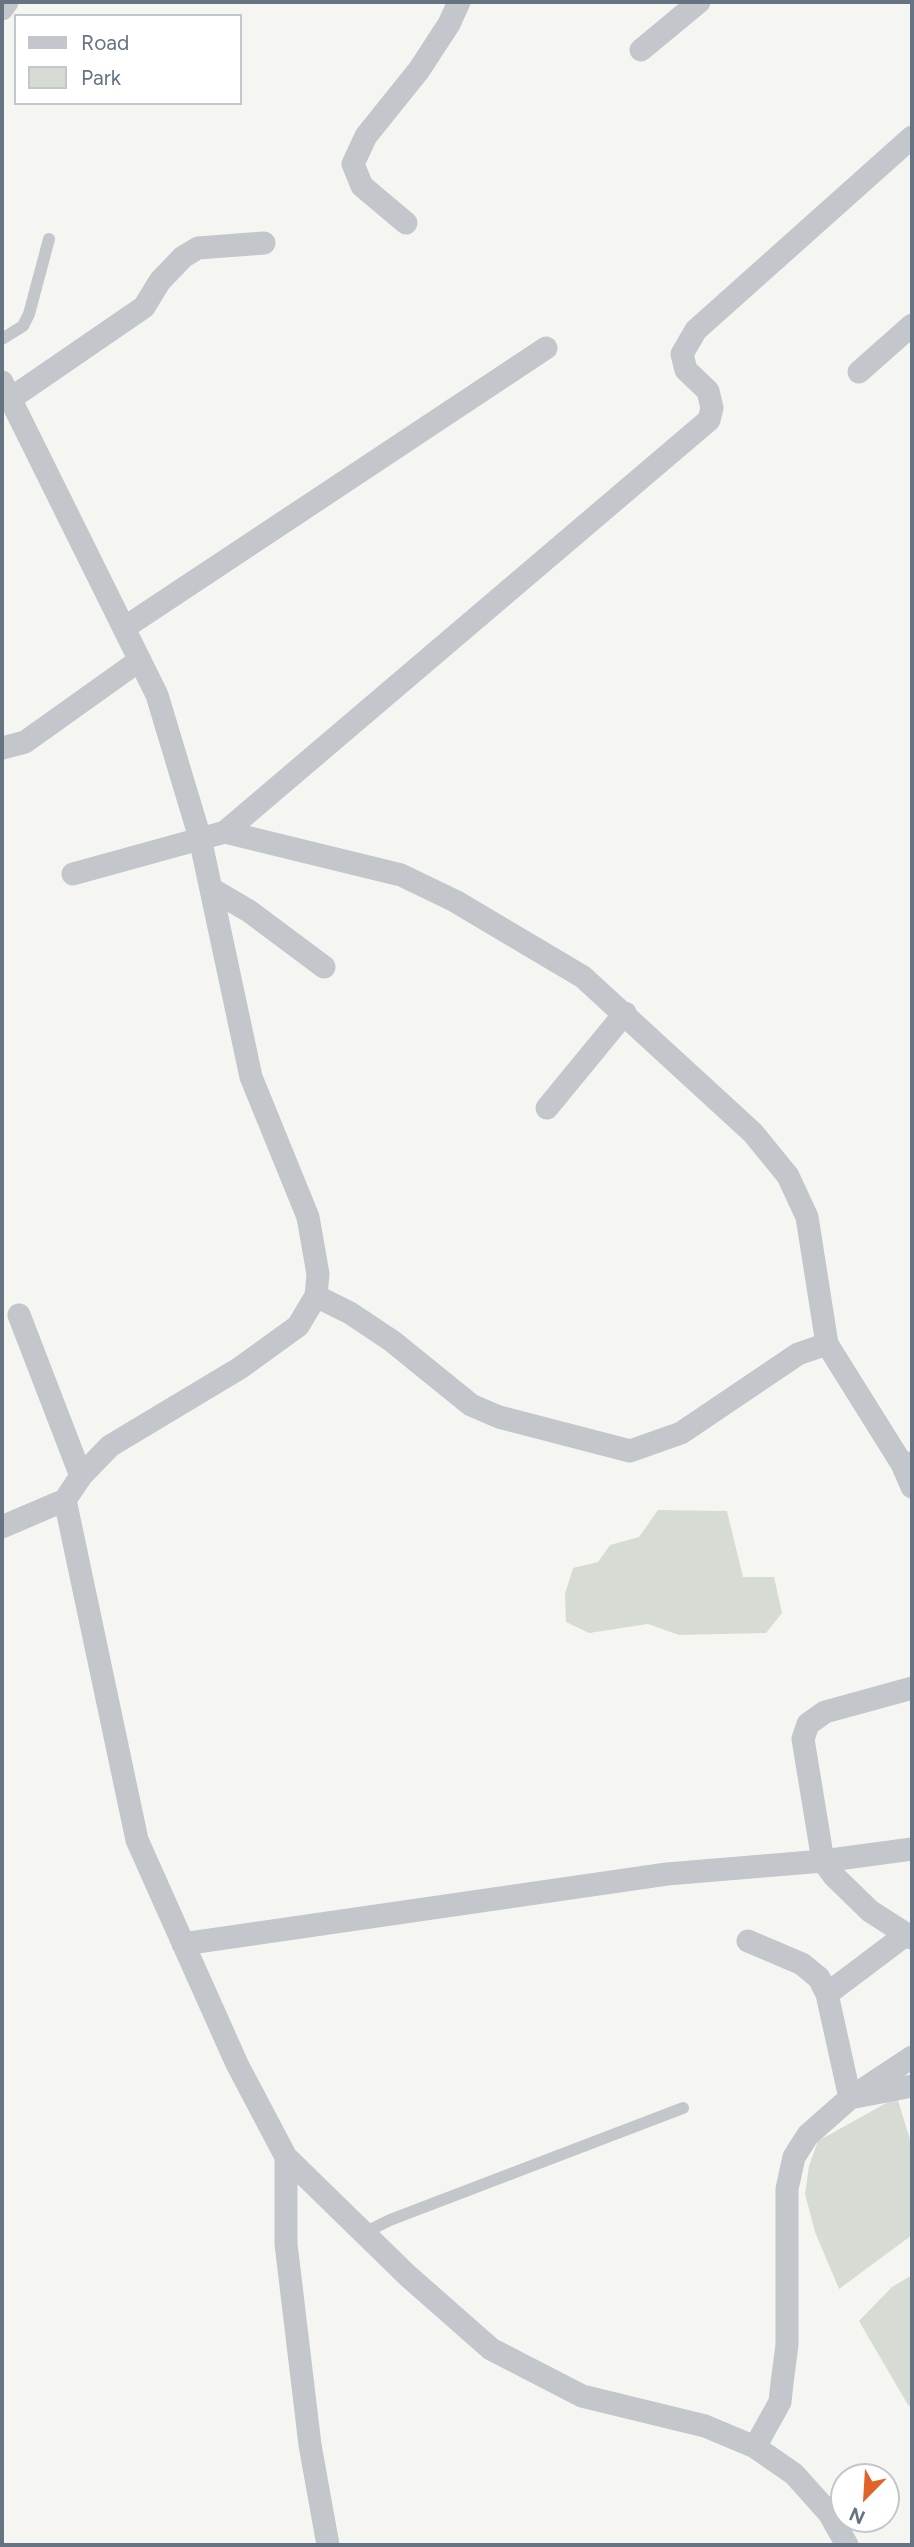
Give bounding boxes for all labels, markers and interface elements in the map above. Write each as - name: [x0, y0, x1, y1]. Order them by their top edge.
- legend: [14, 14, 242, 105]
- text: Road: [81, 30, 129, 55]
- text: Park: [81, 65, 121, 90]
- north arrow: [830, 2463, 900, 2533]
- text: N: [846, 2502, 868, 2529]

